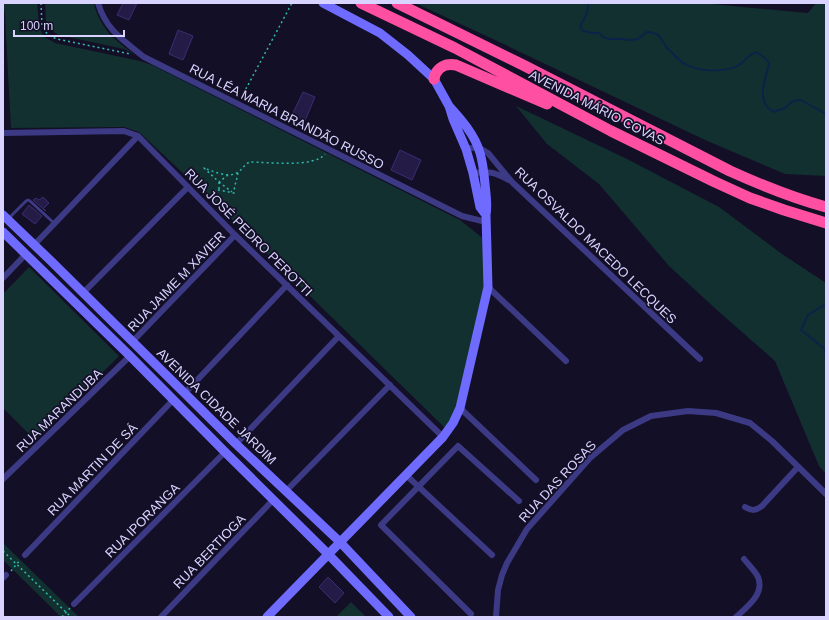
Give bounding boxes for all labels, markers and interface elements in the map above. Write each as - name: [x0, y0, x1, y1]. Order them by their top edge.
- scale bar: [14, 12, 124, 38]
- text: 100 m: [20, 19, 53, 33]
- street label: RUA LÉA MARIA BRANDÃO RUSSO: [187, 61, 386, 172]
- street label: AVENIDA MÁRIO COVAS: [527, 67, 667, 148]
- street label: RUA OSVALDO MACEDO LECQUES: [512, 164, 680, 327]
- street label: RUA JOSÉ PEDRO PEROTTI: [182, 165, 316, 299]
- street label: RUA JAIME M XAVIER: [125, 228, 228, 335]
- street label: AVENIDA CIDADE JARDIM: [154, 345, 279, 467]
- street label: RUA MARANDUBA: [13, 365, 106, 455]
- street label: RUA MARTIN DE SÁ: [44, 420, 141, 519]
- street label: RUA DAS ROSAS: [516, 437, 599, 525]
- street label: RUA IPORANGA: [102, 480, 183, 561]
- street label: RUA BERTIOGA: [170, 511, 249, 592]

